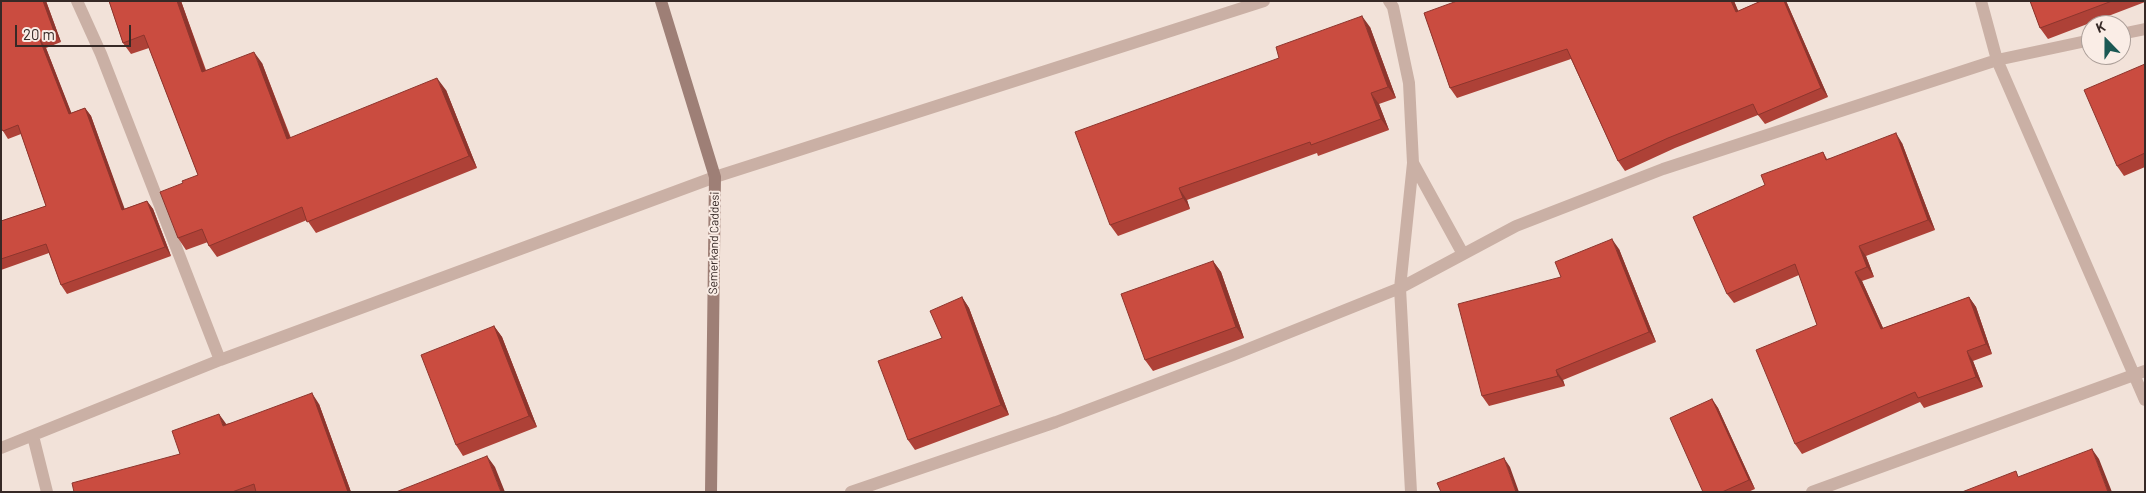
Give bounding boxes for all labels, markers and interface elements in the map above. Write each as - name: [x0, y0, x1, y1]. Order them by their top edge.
- scale bar: [18, 15, 134, 47]
- north arrow: [2081, 15, 2131, 65]
- text: K: [2093, 17, 2108, 36]
- text: 20 m: [23, 25, 55, 43]
- street label: Semerkand Caddesi: [706, 191, 722, 295]

